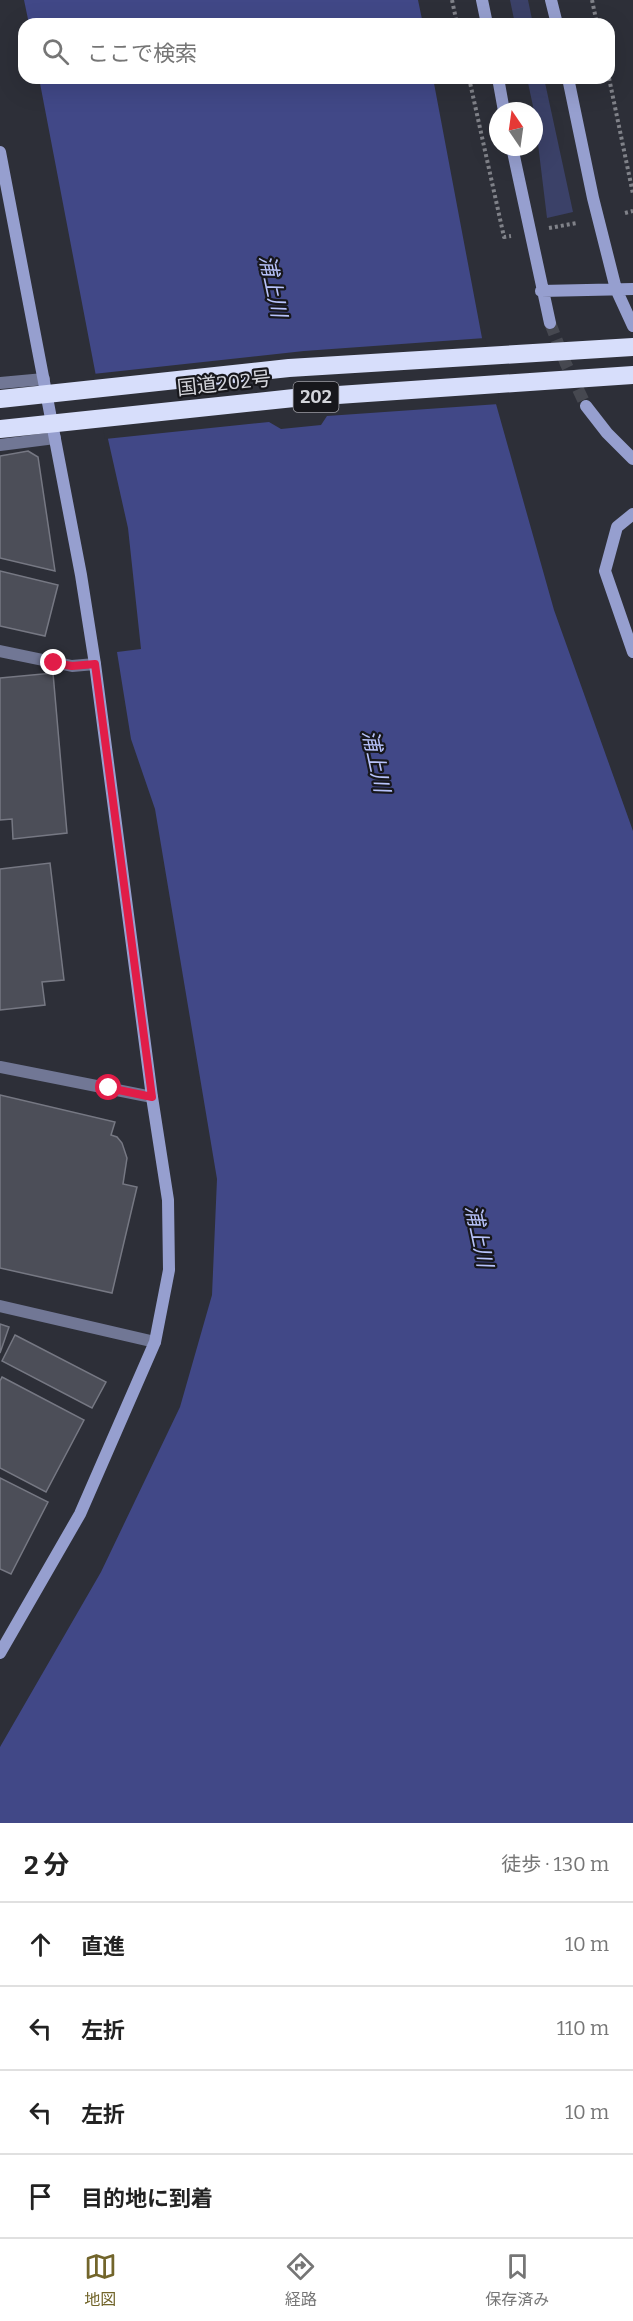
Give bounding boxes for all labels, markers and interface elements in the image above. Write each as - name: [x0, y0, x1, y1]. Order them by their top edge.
- search box: [18, 18, 615, 84]
- icon: search: [39, 35, 72, 68]
- text: ここで検索: [87, 40, 197, 67]
- north arrow: [489, 102, 543, 156]
- water label: 浦上川: [254, 252, 293, 321]
- street label: 国道202号: [176, 366, 272, 400]
- road number: 202: [294, 382, 338, 412]
- route end: [40, 649, 66, 675]
- water label: 浦上川: [357, 727, 396, 796]
- route start: [95, 1074, 121, 1100]
- water label: 浦上川: [460, 1202, 499, 1271]
- text: 2 分: [24, 1850, 69, 1881]
- text: 徒歩 · 130 m: [501, 1852, 609, 1876]
- icon: ahead: [24, 1928, 57, 1961]
- text: 10 m: [565, 1932, 609, 1956]
- text: 直進: [81, 1933, 125, 1960]
- icon: left: [24, 2012, 57, 2045]
- text: 110 m: [557, 2016, 609, 2040]
- text: 左折: [81, 2017, 125, 2044]
- icon: left: [24, 2096, 57, 2129]
- text: 10 m: [565, 2100, 609, 2124]
- text: 左折: [81, 2101, 125, 2128]
- icon: arrive: [24, 2180, 57, 2213]
- text: 目的地に到着: [81, 2185, 213, 2212]
- tab: 地図: [84, 2250, 117, 2310]
- tab: 経路: [284, 2250, 317, 2310]
- tab: 保存済み: [485, 2250, 549, 2310]

